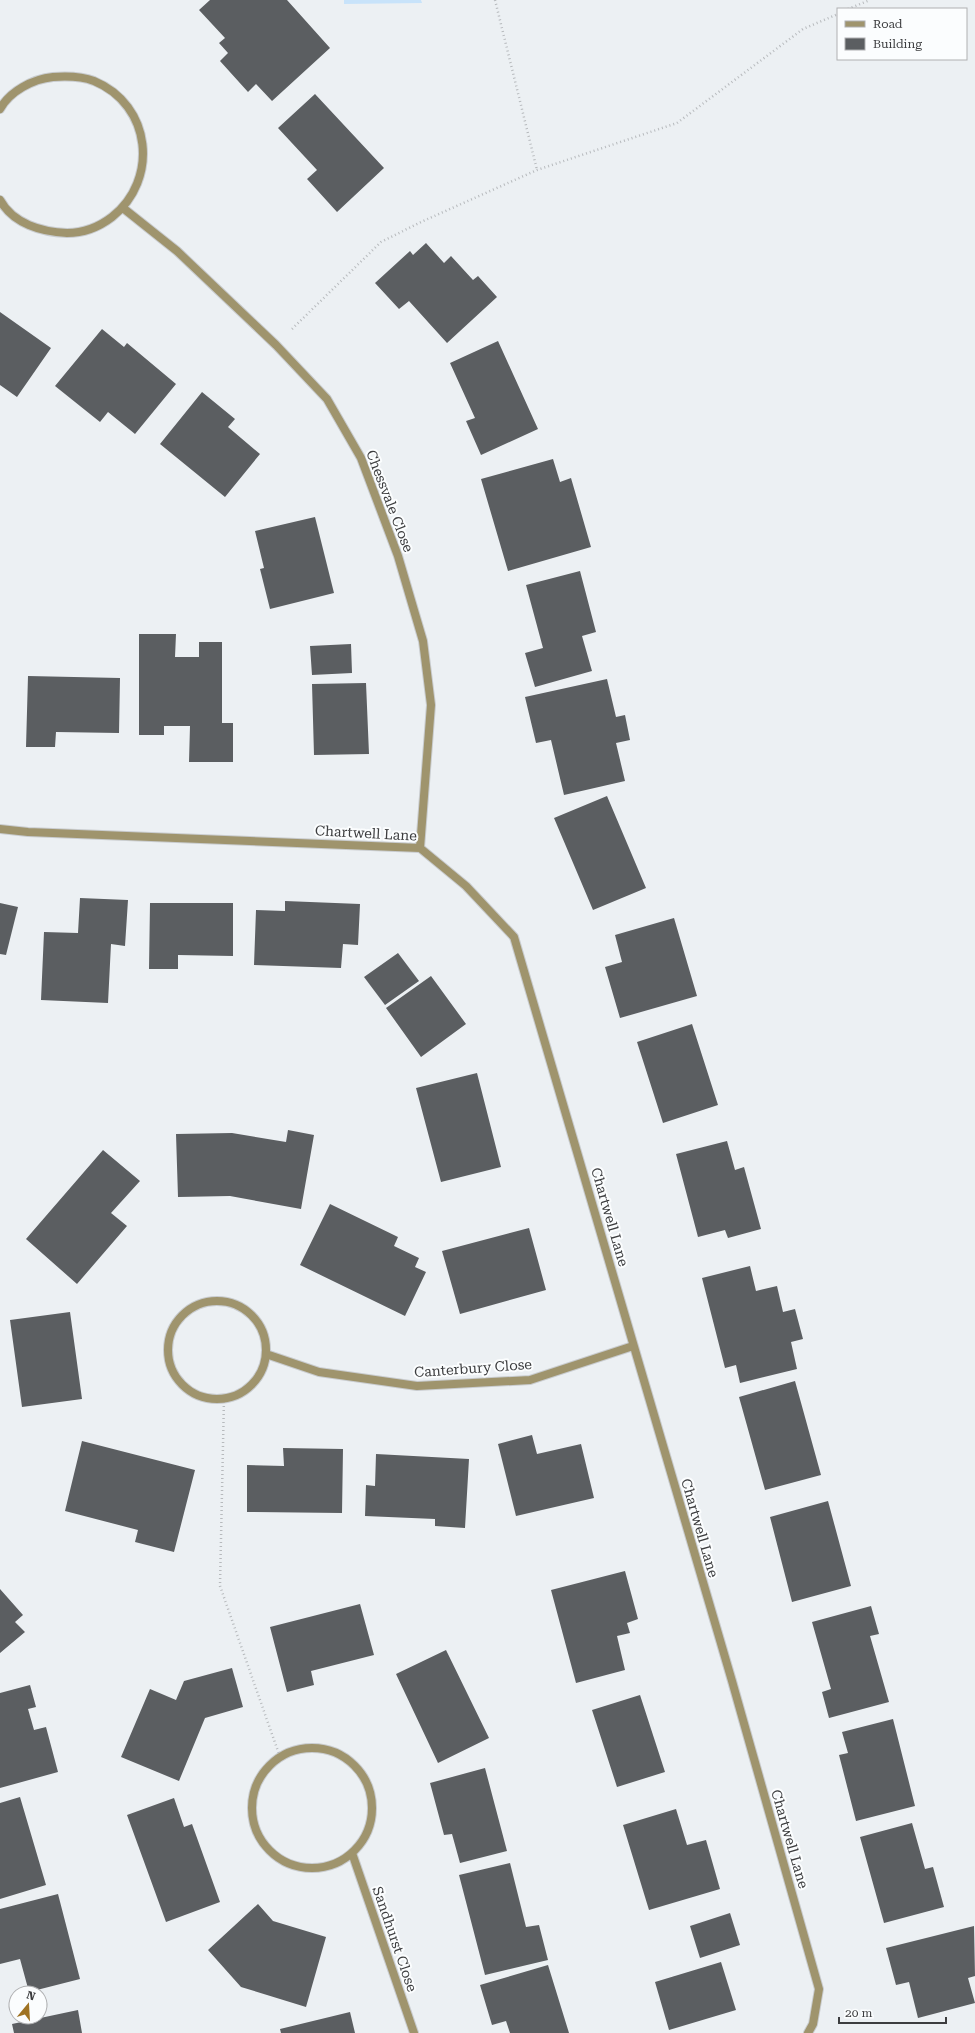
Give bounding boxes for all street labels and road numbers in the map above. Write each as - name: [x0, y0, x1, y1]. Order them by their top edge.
- street label: Chessvale Close: [363, 448, 417, 555]
- street label: Chartwell Lane: [315, 822, 418, 844]
- street label: Chartwell Lane: [588, 1166, 632, 1269]
- street label: Canterbury Close: [414, 1356, 533, 1380]
- street label: Chartwell Lane: [678, 1477, 722, 1580]
- street label: Chartwell Lane: [768, 1788, 812, 1891]
- street label: Sandhurst Close: [369, 1884, 421, 1994]

